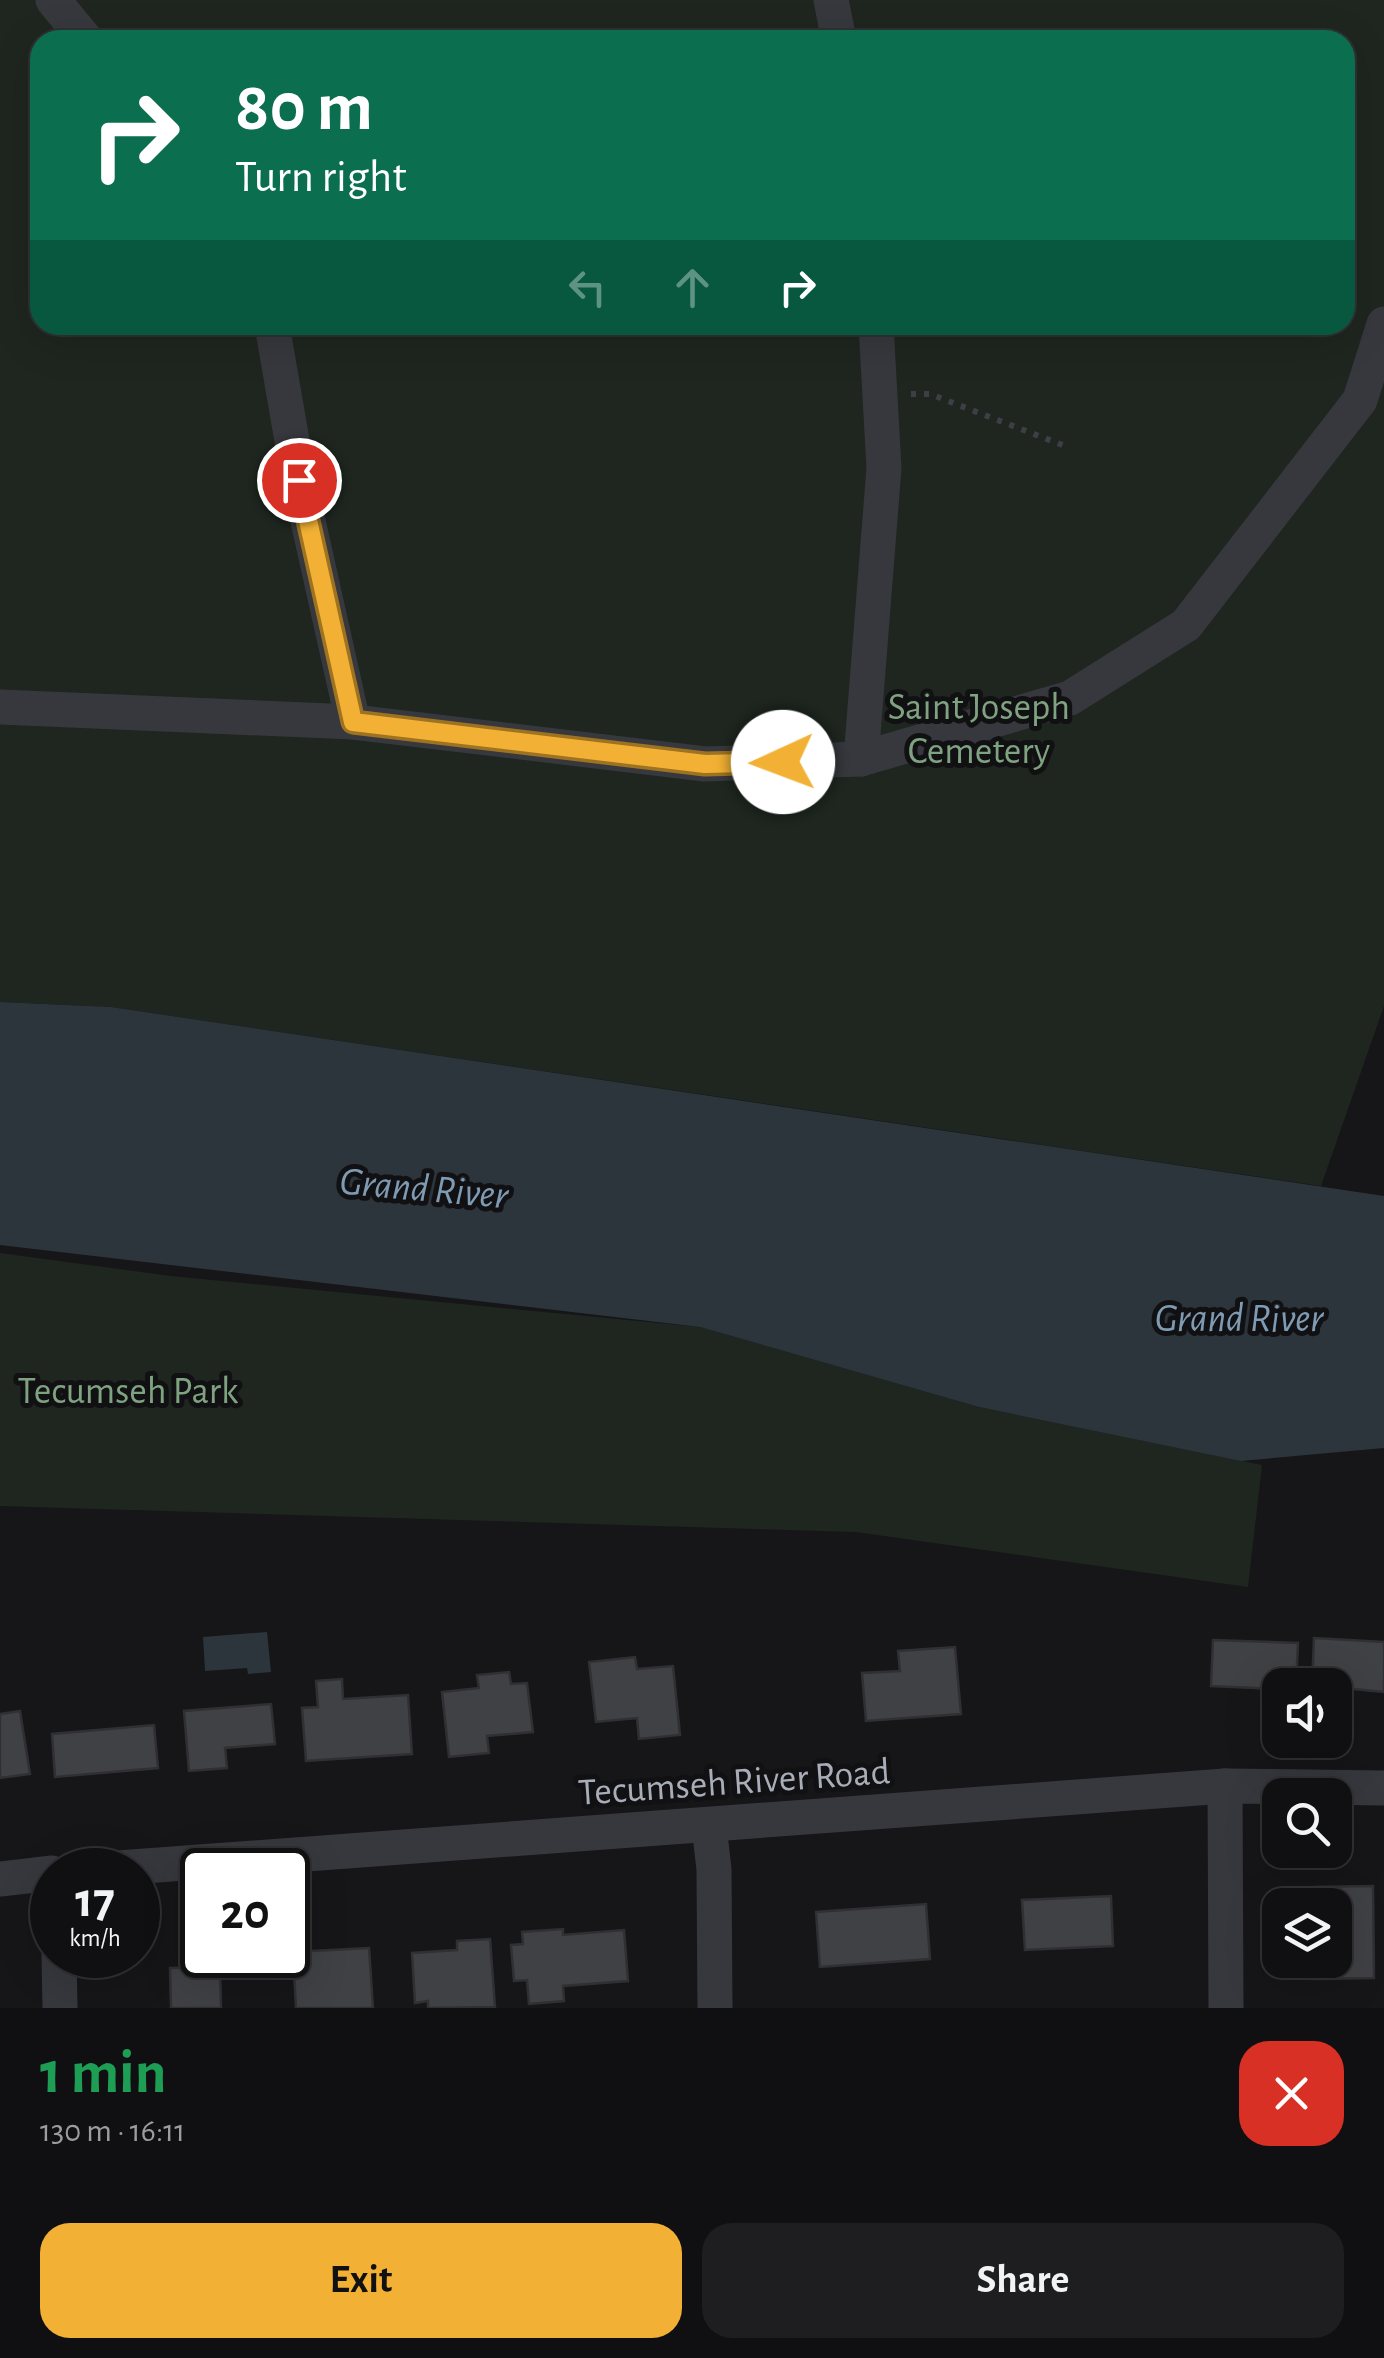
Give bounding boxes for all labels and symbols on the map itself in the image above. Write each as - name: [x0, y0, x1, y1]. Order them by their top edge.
- pin: [257, 438, 342, 523]
- park label: Saint Joseph Cemetery: [888, 689, 1070, 771]
- position arrow: [731, 710, 835, 814]
- water label: Grand River: [338, 1162, 511, 1216]
- water label: Grand River: [1155, 1299, 1324, 1339]
- park label: Tecumseh Park: [18, 1373, 239, 1411]
- street label: Tecumseh River Road: [577, 1753, 891, 1813]
- speed limit sign: 20: [180, 1848, 310, 1978]

